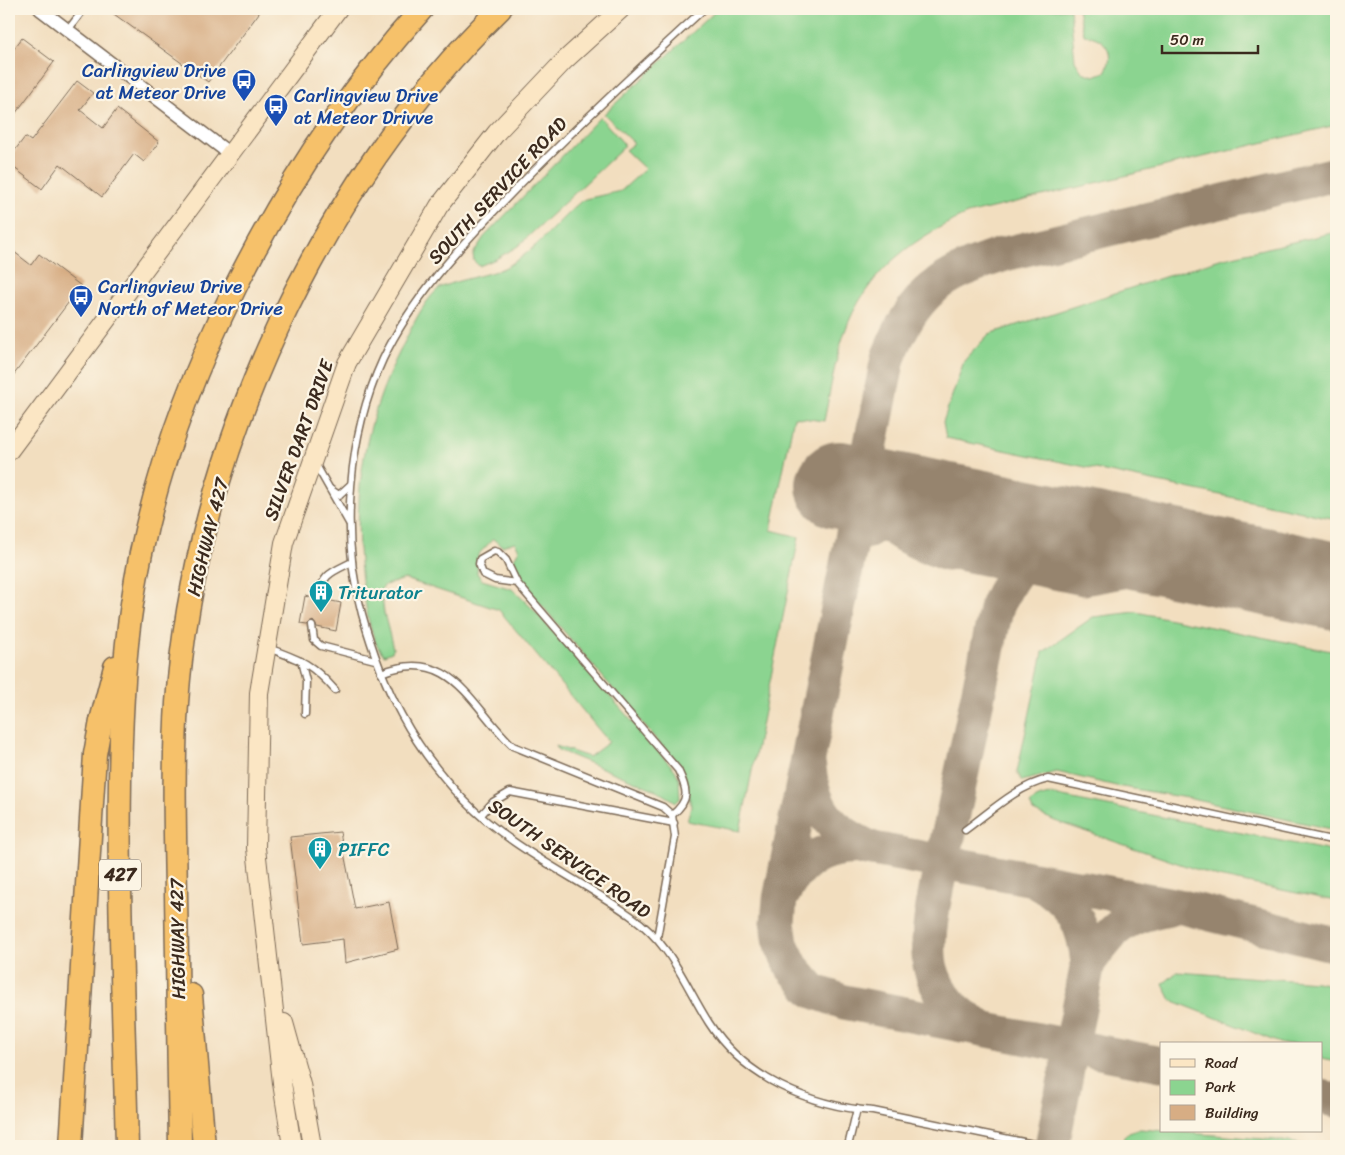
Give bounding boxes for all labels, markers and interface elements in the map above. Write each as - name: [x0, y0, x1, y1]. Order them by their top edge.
- scale bar: [1162, 22, 1259, 54]
- text: 50 m: [1170, 27, 1205, 53]
- place label: Carlingview Drive at Meteor Drive: [82, 54, 226, 109]
- bus stop icon: Carlingview Drive at Meteor Drive: [231, 68, 257, 102]
- place label: Carlingview Drive at Meteor Drivve: [294, 79, 438, 134]
- bus stop icon: Carlingview Drive at Meteor Drivve: [263, 93, 289, 127]
- street label: SOUTH SERVICE ROAD: [419, 108, 576, 272]
- place label: Carlingview Drive North of Meteor Drive: [98, 270, 283, 325]
- bus stop icon: Carlingview Drive North of Meteor Drive: [68, 284, 94, 318]
- street label: SILVER DART DRIVE: [254, 354, 343, 525]
- street label: HIGHWAY 427: [177, 473, 238, 600]
- place label: Triturator: [338, 576, 423, 609]
- building icon: Triturator: [308, 579, 334, 613]
- street label: SOUTH SERVICE ROAD: [481, 790, 659, 928]
- place label: PIFFC: [338, 833, 390, 866]
- building icon: PIFFC: [307, 836, 333, 870]
- road number: 427: [99, 860, 141, 890]
- street label: HIGHWAY 427: [160, 877, 195, 1000]
- legend: [1160, 1042, 1322, 1132]
- text: Road: [1205, 1050, 1238, 1076]
- text: Park: [1205, 1074, 1236, 1100]
- text: Building: [1205, 1100, 1259, 1126]

